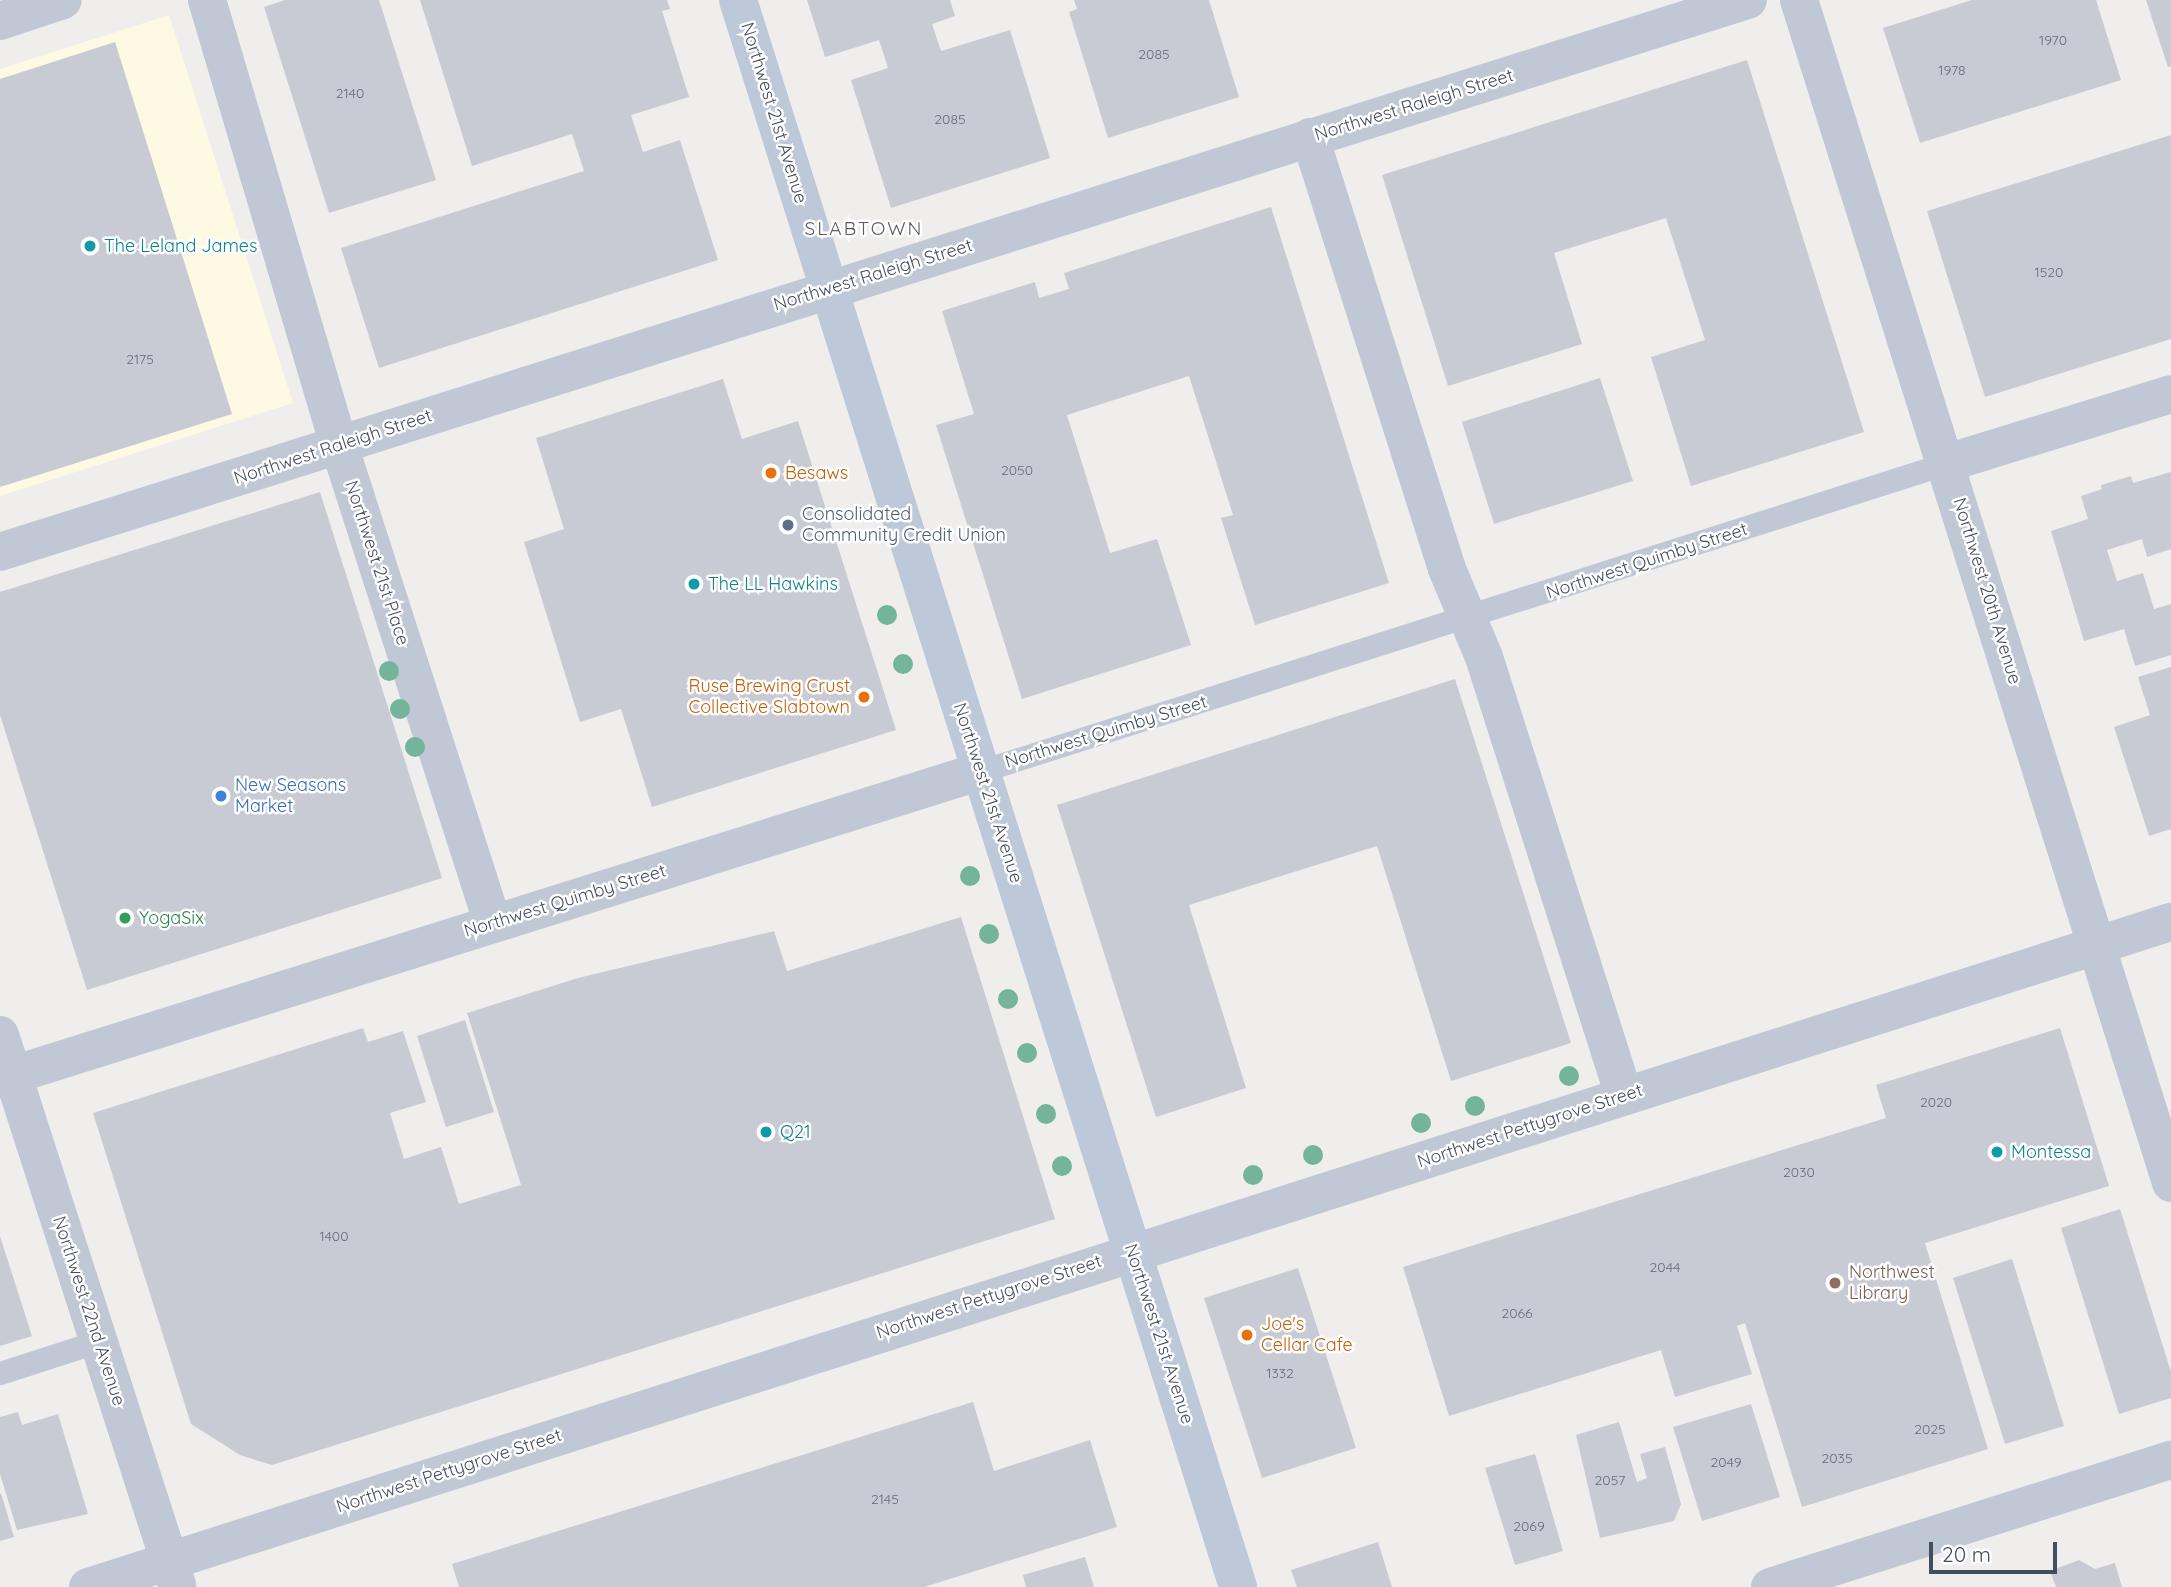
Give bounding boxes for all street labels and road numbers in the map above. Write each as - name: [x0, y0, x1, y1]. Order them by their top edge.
- street label: Northwest 21st Avenue: [736, 20, 812, 206]
- street label: Northwest Raleigh Street: [1312, 64, 1516, 146]
- street label: Northwest Raleigh Street: [771, 234, 975, 316]
- street label: Northwest Raleigh Street: [231, 405, 435, 489]
- street label: Northwest 21st Place: [340, 478, 414, 648]
- street label: Northwest 20th Avenue: [1948, 495, 2026, 687]
- street label: Northwest Quimby Street: [1544, 518, 1750, 604]
- street label: Northwest Quimby Street: [1002, 691, 1210, 773]
- street label: Northwest 21st Avenue: [949, 700, 1027, 886]
- street label: Northwest Quimby Street: [461, 860, 669, 942]
- street label: Northwest Pettygrove Street: [1415, 1079, 1645, 1173]
- street label: Northwest 22nd Avenue: [48, 1213, 130, 1409]
- street label: Northwest 21st Avenue: [1120, 1241, 1198, 1427]
- street label: Northwest Pettygrove Street: [874, 1250, 1104, 1344]
- street label: Northwest Pettygrove Street: [334, 1424, 564, 1518]

